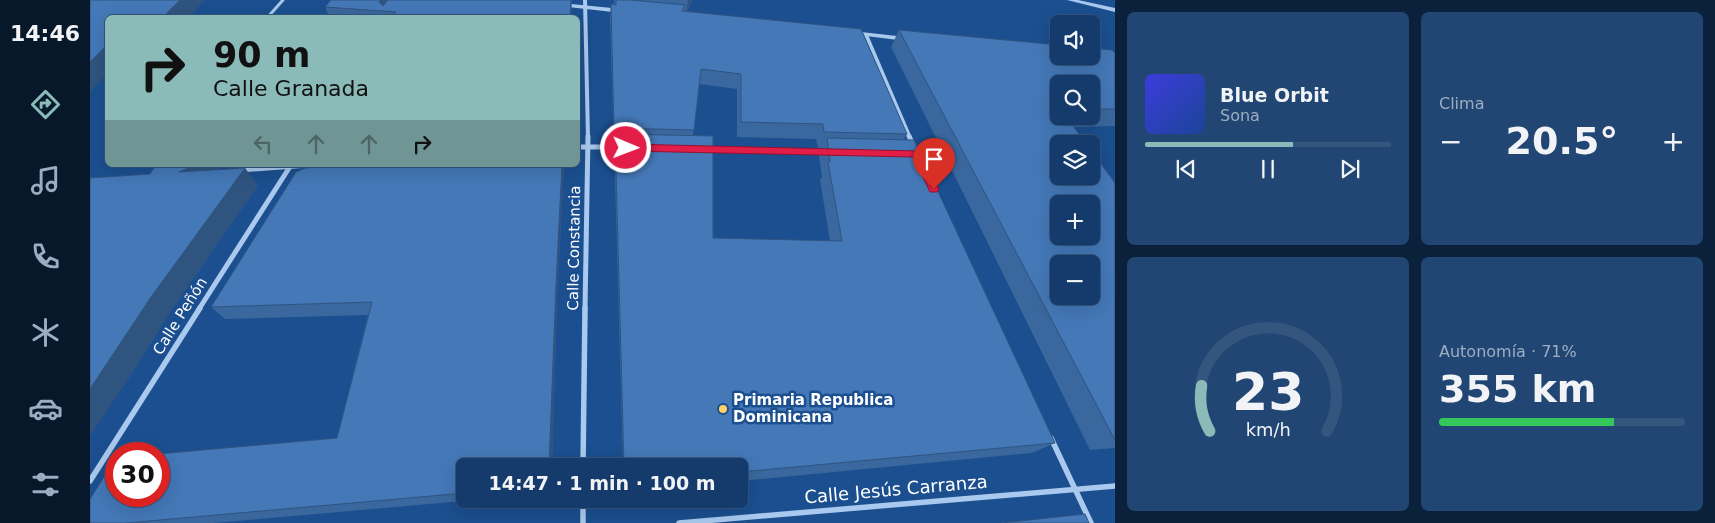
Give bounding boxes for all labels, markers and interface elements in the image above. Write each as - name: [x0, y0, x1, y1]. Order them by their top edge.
- map controls: [1050, 15, 1100, 305]
- button: sound: [1050, 15, 1100, 65]
- text: 14:46: [10, 21, 80, 46]
- icon: right: [130, 35, 195, 100]
- text: 90 m: [213, 35, 310, 75]
- button: search: [1050, 75, 1100, 125]
- text: Calle Granada: [213, 76, 369, 101]
- text: Blue Orbit: [1220, 84, 1329, 106]
- icon: directions: [28, 87, 63, 122]
- text: Clima: [1439, 94, 1484, 113]
- text: Sona: [1220, 106, 1260, 125]
- text: 20.5°: [1506, 119, 1618, 163]
- position arrow: [599, 121, 651, 173]
- text: −: [1439, 125, 1462, 158]
- text: +: [1662, 125, 1685, 158]
- icon: left: [249, 130, 277, 158]
- icon: ahead: [302, 130, 330, 158]
- icon: ahead: [355, 130, 383, 158]
- icon: right: [408, 130, 436, 158]
- button: layers: [1050, 135, 1100, 185]
- pin: [913, 138, 955, 189]
- icon: arrive: [920, 145, 948, 173]
- icon: previous: [1172, 155, 1200, 183]
- icon: pause: [1254, 155, 1282, 183]
- icon: next: [1336, 155, 1364, 183]
- icon: music: [28, 163, 63, 198]
- street label: Calle Constancia: [564, 185, 584, 311]
- button: +: [1050, 195, 1100, 245]
- icon: phone: [28, 239, 63, 274]
- button: −: [1050, 255, 1100, 305]
- street label: Calle Peñón: [149, 274, 211, 358]
- icon: climate: [28, 315, 63, 350]
- text: Autonomía · 71%: [1439, 342, 1577, 361]
- text: 23: [1232, 362, 1304, 422]
- text: 355 km: [1439, 367, 1596, 411]
- icon: car: [28, 391, 63, 426]
- place label: Primaria Republica Dominicana: [733, 391, 893, 426]
- marker: Primaria Republica Dominicana: [717, 403, 729, 415]
- text: km/h: [1245, 419, 1291, 440]
- speed limit sign: 30: [105, 442, 170, 507]
- icon: filters: [28, 467, 63, 502]
- street label: Calle Jesús Carranza: [804, 471, 988, 507]
- text: 14:47 · 1 min · 100 m: [488, 472, 716, 494]

